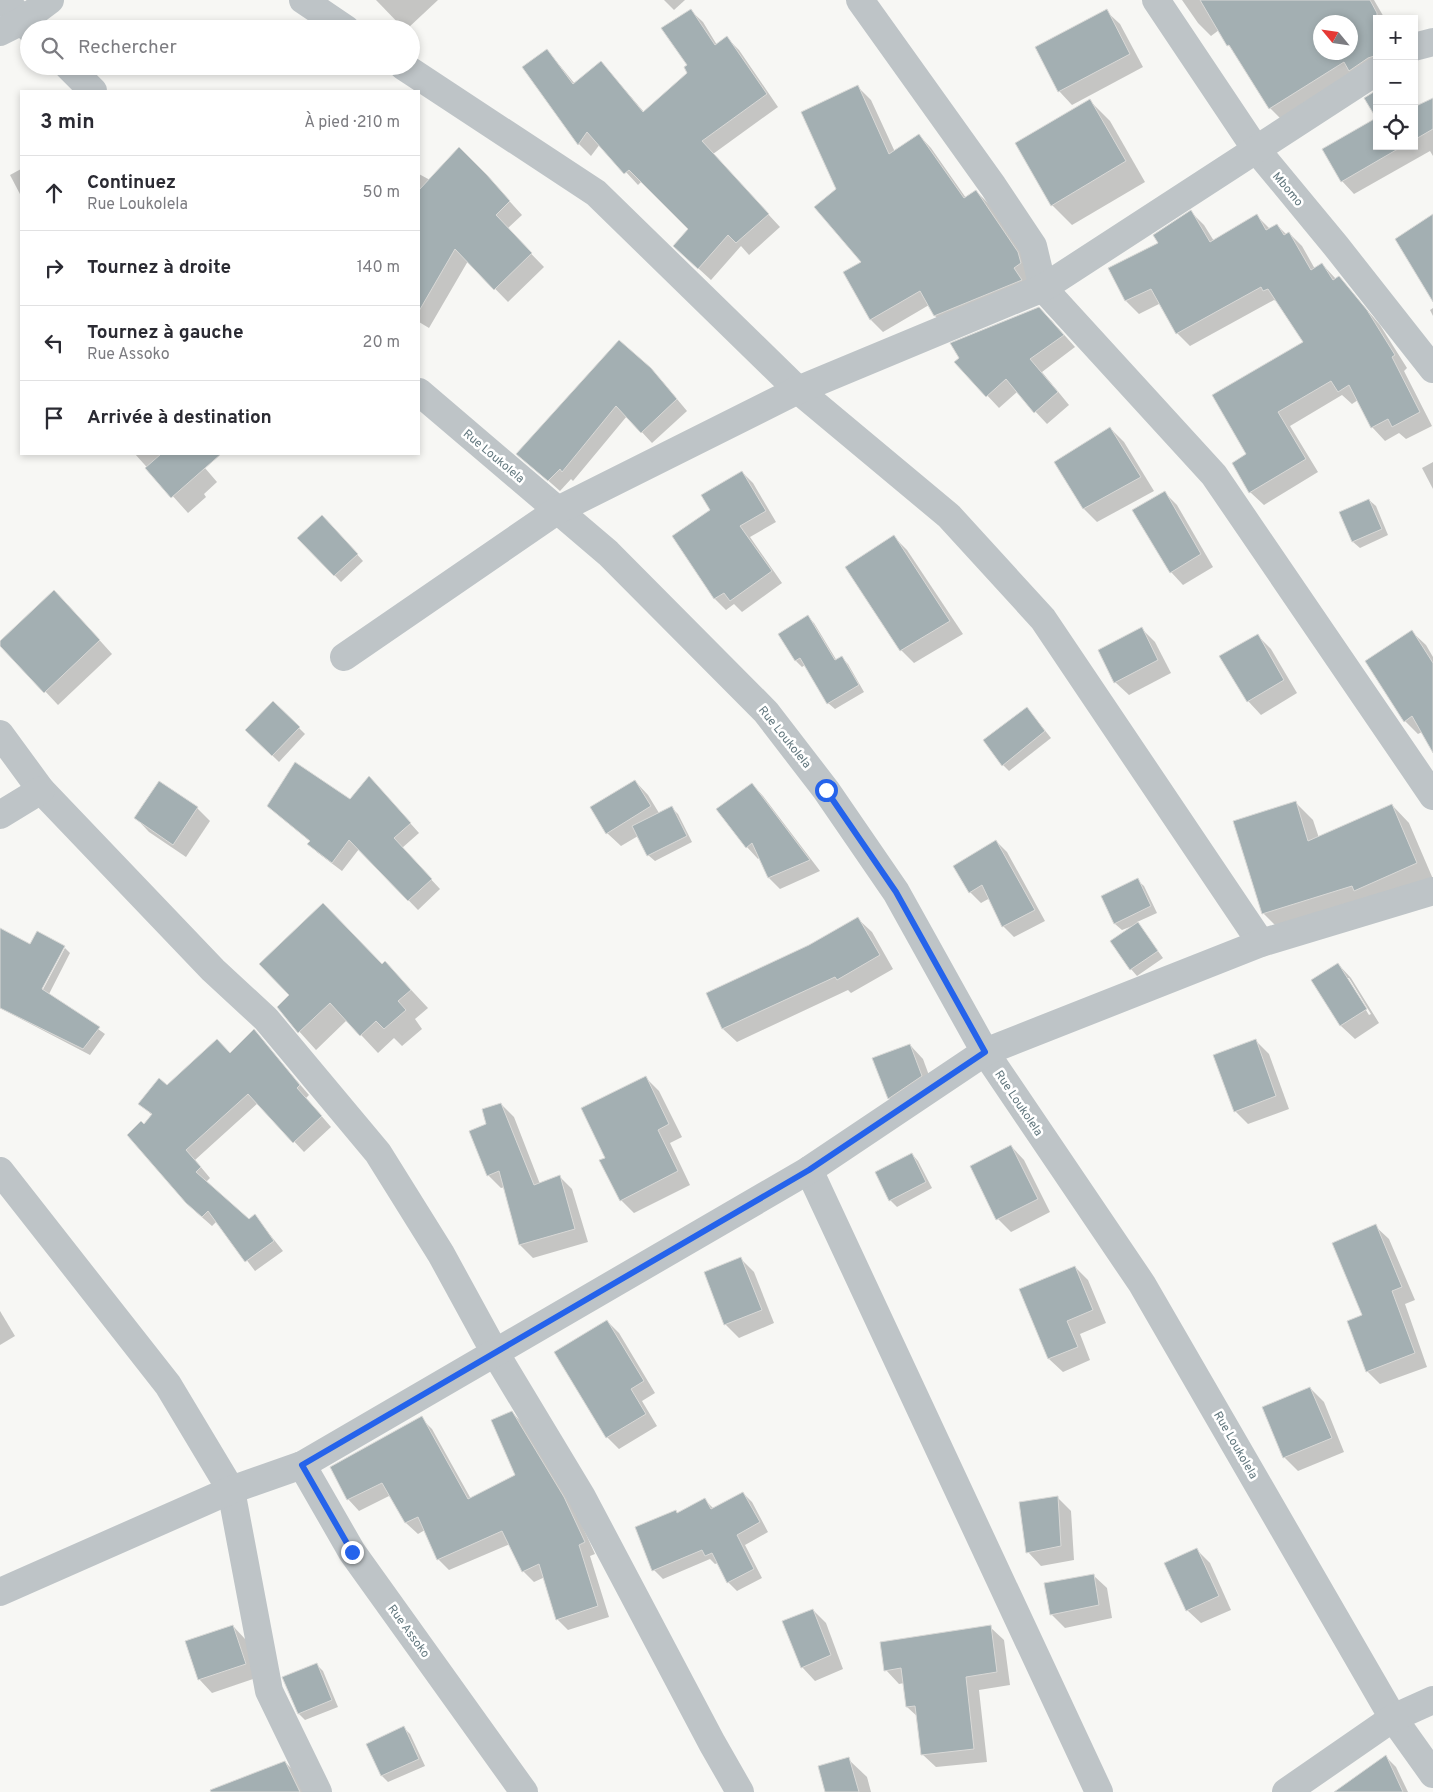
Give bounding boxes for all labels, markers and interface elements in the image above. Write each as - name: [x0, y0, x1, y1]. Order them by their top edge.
- north arrow: [1313, 15, 1358, 60]
- map controls: [1373, 15, 1418, 150]
- button: +: [1373, 15, 1418, 60]
- search box: [20, 20, 420, 75]
- icon: search: [38, 34, 66, 62]
- text: Rechercher: [78, 36, 177, 60]
- button: −: [1373, 60, 1418, 105]
- button: locate: [1373, 105, 1418, 150]
- text: 3 min: [40, 109, 95, 136]
- text: À pied · 210 m: [304, 113, 400, 133]
- street label: Mbomo: [1268, 169, 1306, 210]
- text: Continuez: [87, 171, 176, 195]
- icon: ahead: [40, 179, 68, 207]
- text: 50 m: [363, 183, 400, 203]
- text: Rue Loukolela: [87, 195, 188, 215]
- icon: right: [40, 254, 68, 282]
- text: Tournez à droite: [87, 256, 231, 280]
- text: 140 m: [357, 258, 400, 278]
- text: Tournez à gauche: [87, 321, 244, 345]
- icon: left: [40, 329, 68, 357]
- text: 20 m: [363, 333, 400, 353]
- text: Rue Assoko: [87, 345, 170, 365]
- icon: arrive: [40, 404, 68, 432]
- text: Arrivée à destination: [87, 406, 272, 430]
- street label: Rue Loukolela: [459, 426, 527, 487]
- street label: Rue Loukolela: [754, 703, 814, 772]
- route start: [815, 779, 838, 802]
- street label: Rue Loukolela: [990, 1068, 1046, 1139]
- street label: Rue Loukolela: [1209, 1409, 1261, 1482]
- route end: [341, 1541, 364, 1564]
- street label: Rue Assoko: [384, 1602, 433, 1662]

